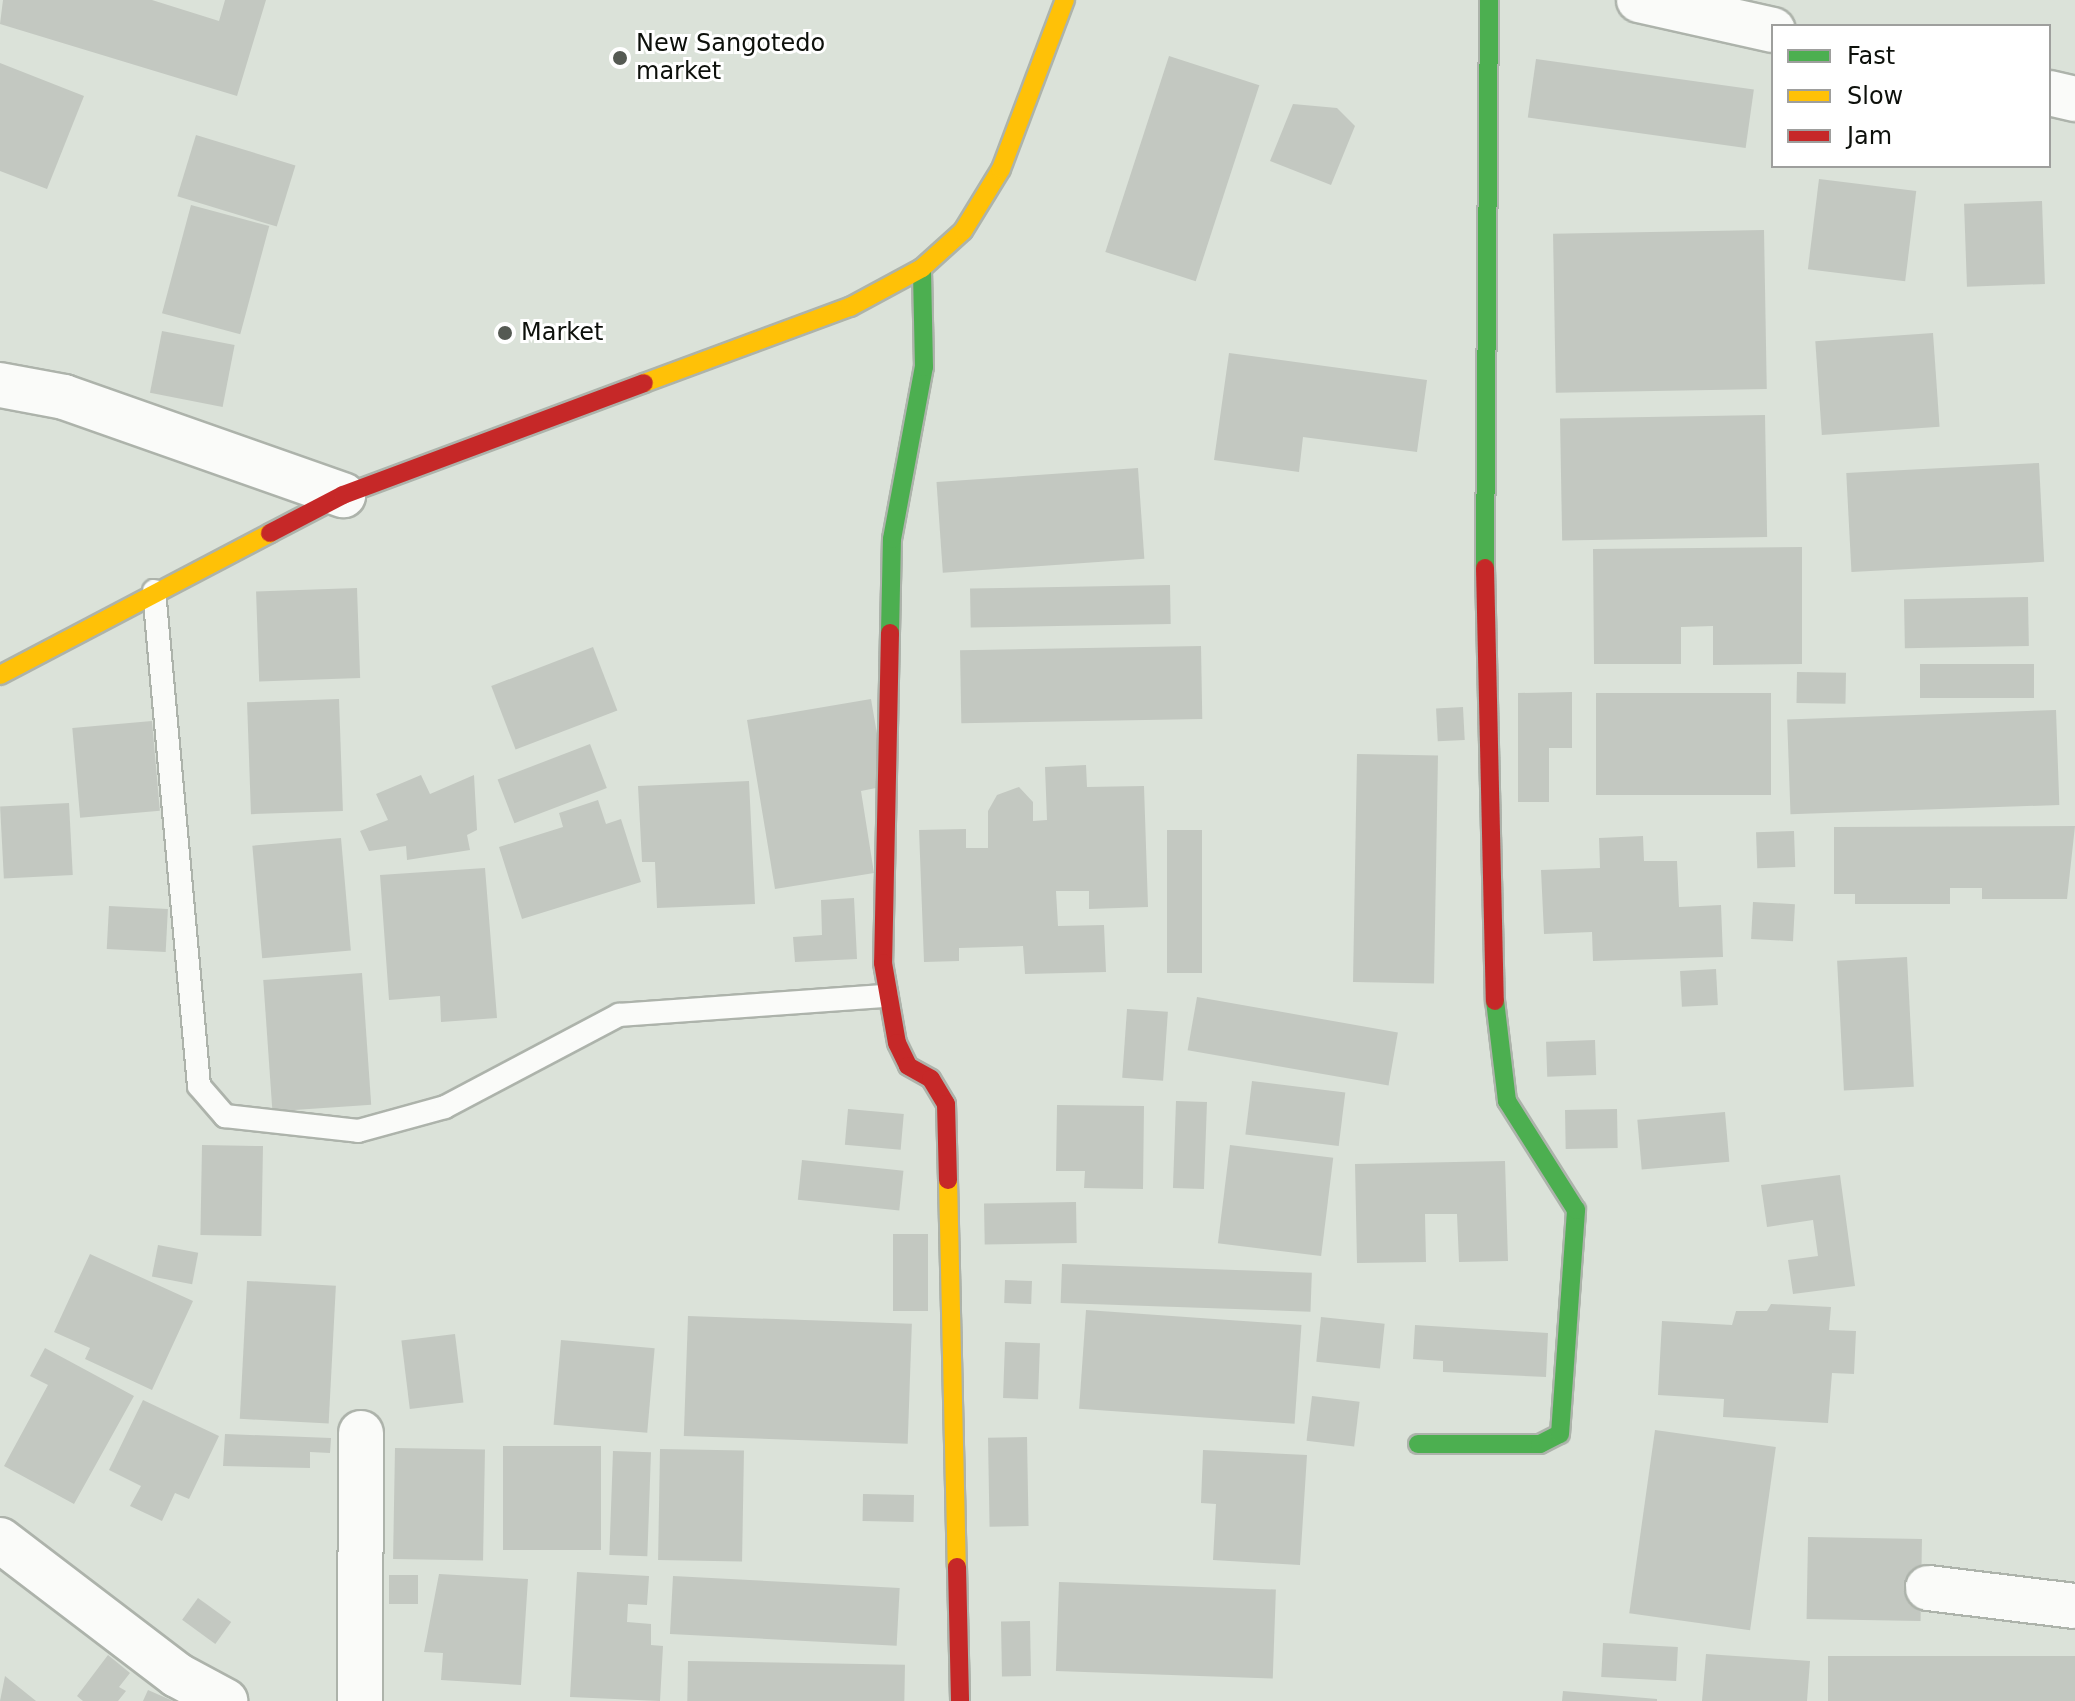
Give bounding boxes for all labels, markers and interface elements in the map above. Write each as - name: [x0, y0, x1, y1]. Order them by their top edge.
- legend: [1771, 24, 2051, 168]
- place label: New Sangotedo market: [636, 30, 825, 86]
- text: Fast: [1847, 42, 1895, 70]
- marker: New Sangotedo market: [611, 49, 629, 67]
- text: Slow: [1847, 82, 1903, 110]
- text: Jam: [1847, 122, 1892, 150]
- place label: Market: [521, 319, 604, 347]
- marker: Market: [496, 324, 514, 342]

